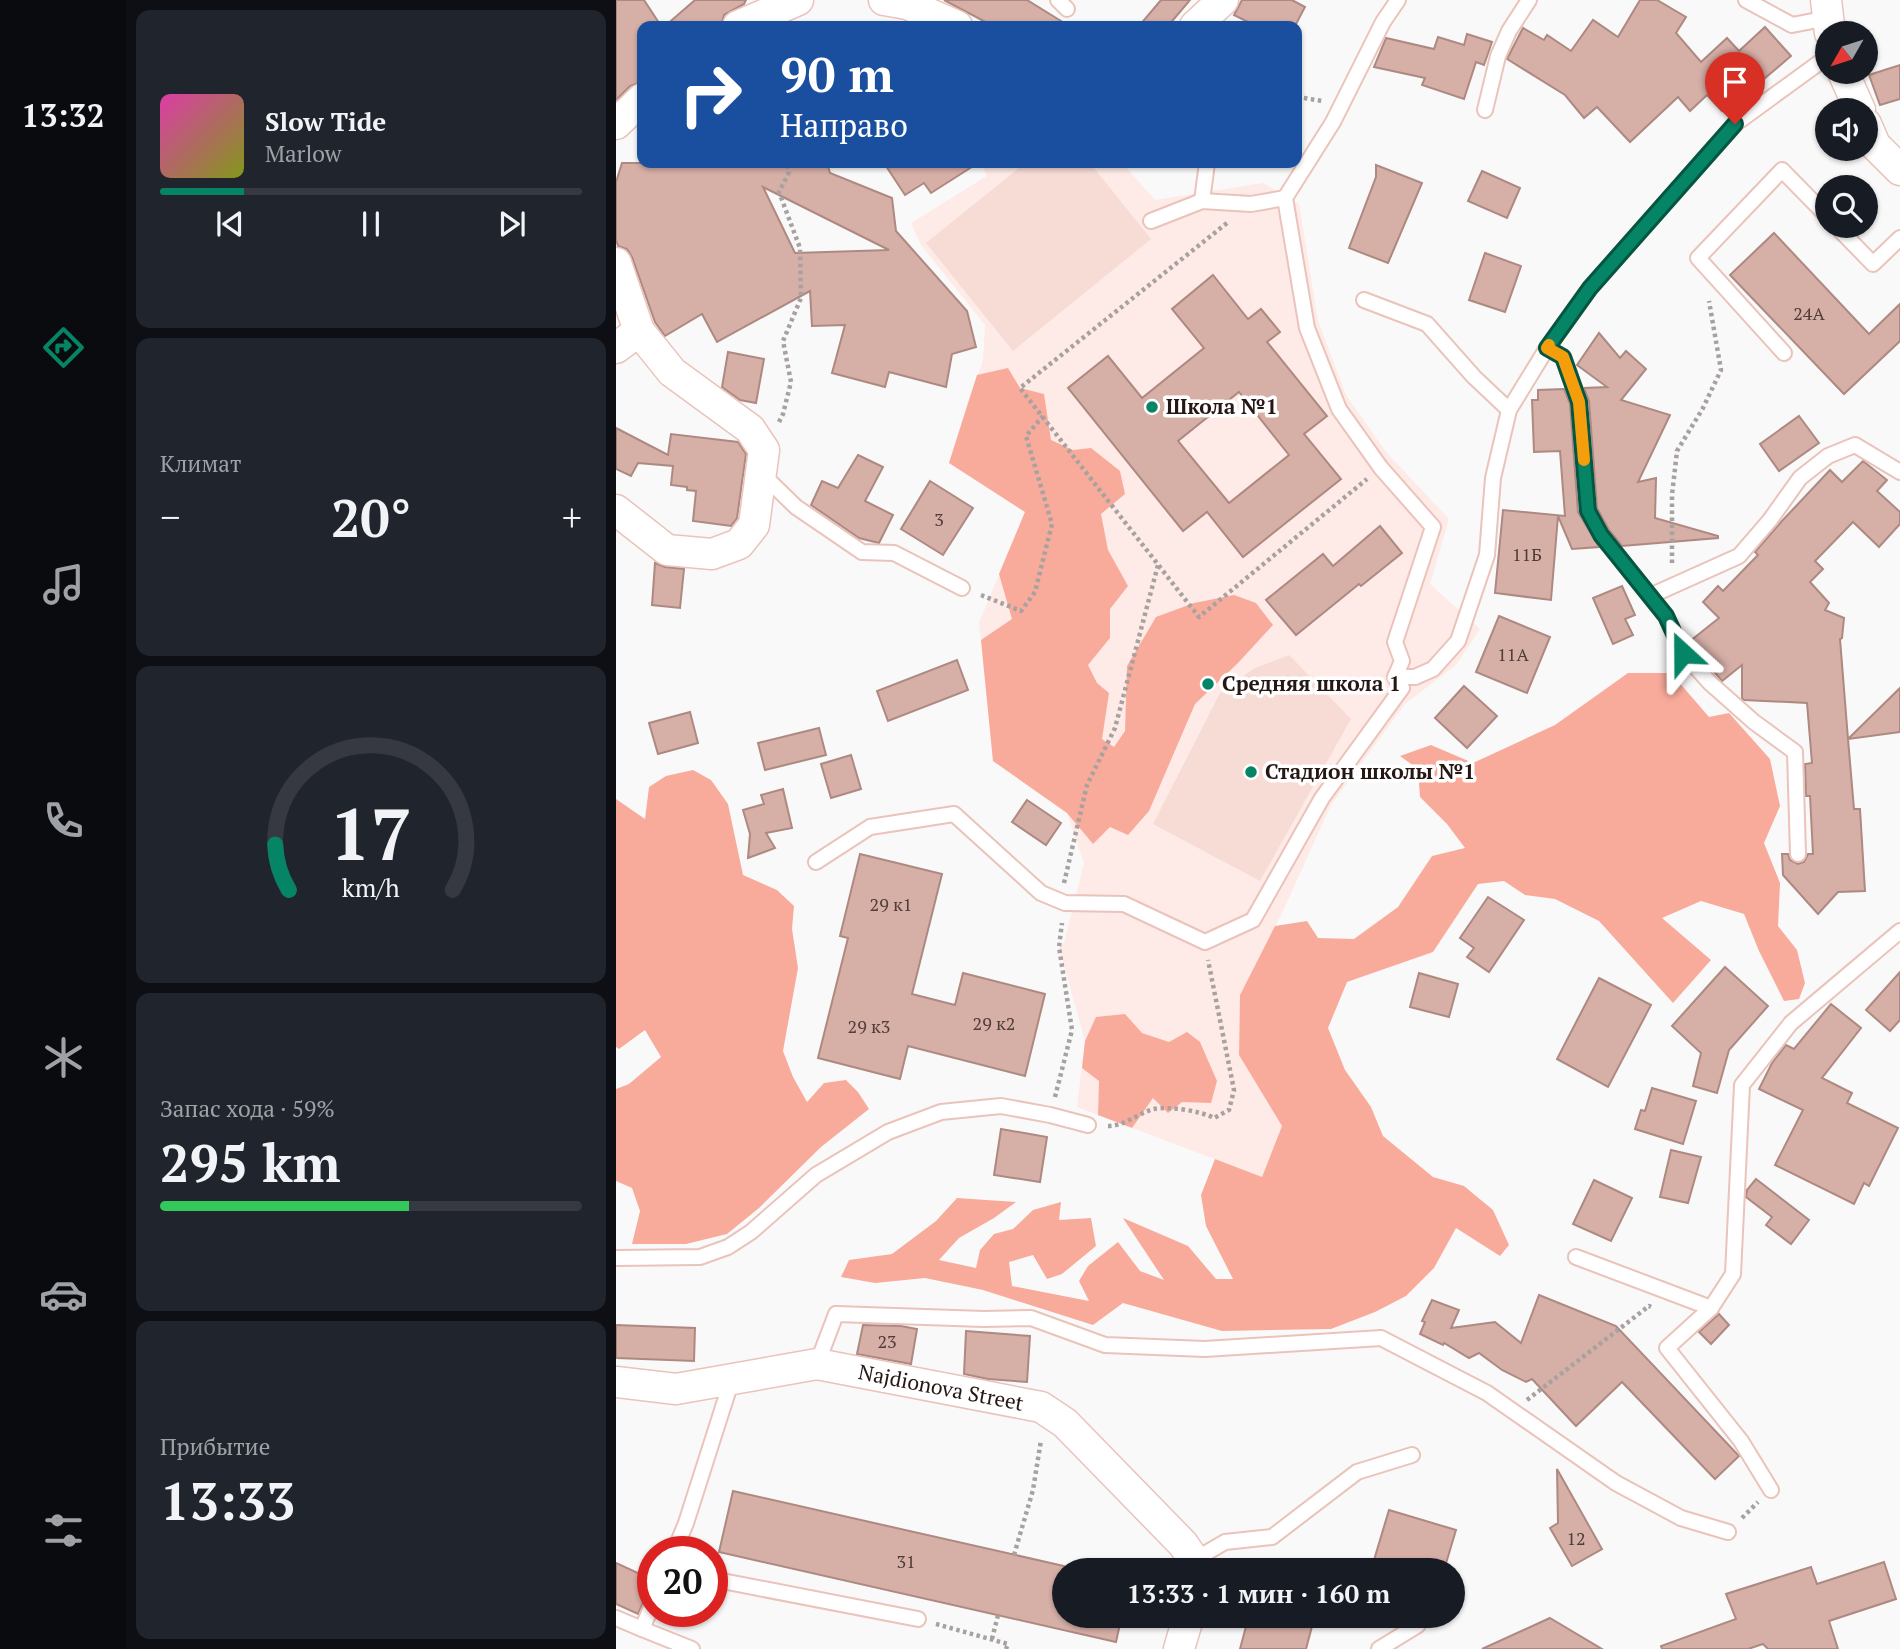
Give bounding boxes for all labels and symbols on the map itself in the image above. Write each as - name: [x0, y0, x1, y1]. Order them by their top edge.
- north arrow: [1815, 21, 1878, 84]
- pin: [1705, 52, 1765, 124]
- house number: 24А: [1793, 301, 1825, 325]
- place label: Школа №1: [1166, 392, 1278, 420]
- marker: Школа №1: [1144, 399, 1160, 415]
- house number: 3: [934, 507, 944, 531]
- house number: 11Б: [1512, 542, 1542, 566]
- position arrow: [1646, 616, 1720, 690]
- house number: 11А: [1497, 642, 1529, 666]
- place label: Средняя школа 1: [1222, 669, 1401, 697]
- marker: Средняя школа 1: [1200, 676, 1216, 692]
- place label: Стадион школы №1: [1265, 757, 1475, 785]
- marker: Стадион школы №1: [1243, 764, 1259, 780]
- house number: 29 к1: [870, 892, 912, 916]
- house number: 29 к2: [973, 1011, 1015, 1035]
- house number: 29 к3: [848, 1014, 890, 1038]
- house number: 23: [877, 1329, 897, 1353]
- street label: Najdionova Street: [856, 1357, 1026, 1417]
- house number: 12: [1566, 1526, 1586, 1550]
- speed limit sign: 20: [637, 1536, 728, 1627]
- house number: 31: [896, 1549, 916, 1573]

